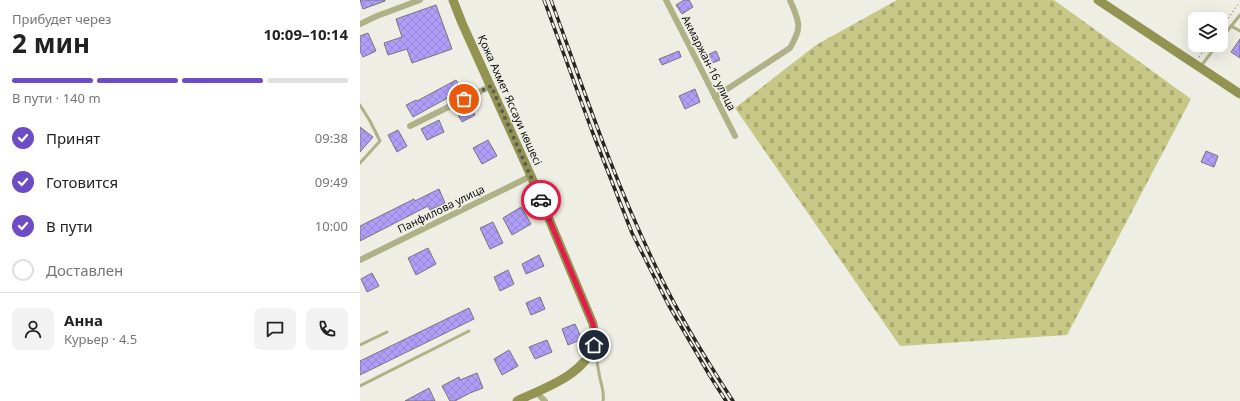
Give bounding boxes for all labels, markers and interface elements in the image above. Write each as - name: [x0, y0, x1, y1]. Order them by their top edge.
- text: Прибудет через: [12, 10, 111, 28]
- map controls: [1188, 12, 1228, 52]
- button: layers: [1188, 12, 1228, 52]
- street label: Акмаржан-16 улица: [679, 13, 740, 113]
- text: 10:09–10:14: [263, 24, 348, 44]
- text: 2 мин: [12, 25, 90, 61]
- street label: Қожа Ахмет Яссауи көшесі: [475, 32, 546, 167]
- pin: [447, 82, 481, 116]
- icon: bag: [453, 88, 475, 110]
- text: В пути · 140 m: [12, 89, 101, 107]
- icon: check: [12, 127, 34, 149]
- text: Принят: [46, 128, 100, 148]
- text: 09:38: [315, 129, 348, 147]
- icon: check: [12, 171, 34, 193]
- text: Готовится: [46, 172, 118, 192]
- text: 09:49: [315, 173, 348, 191]
- courier: [521, 180, 561, 220]
- street label: Панфилова улица: [395, 181, 487, 236]
- icon: car: [530, 189, 552, 211]
- icon: check: [12, 215, 34, 237]
- text: В пути: [46, 216, 93, 236]
- text: 10:00: [315, 217, 348, 235]
- text: Доставлен: [46, 260, 123, 280]
- button: person: [12, 308, 54, 350]
- button: chat: [254, 308, 296, 350]
- button: phone: [306, 308, 348, 350]
- text: Анна: [64, 310, 103, 330]
- pin: [577, 328, 611, 362]
- text: Курьер · 4.5: [64, 330, 137, 348]
- icon: home: [583, 334, 605, 356]

